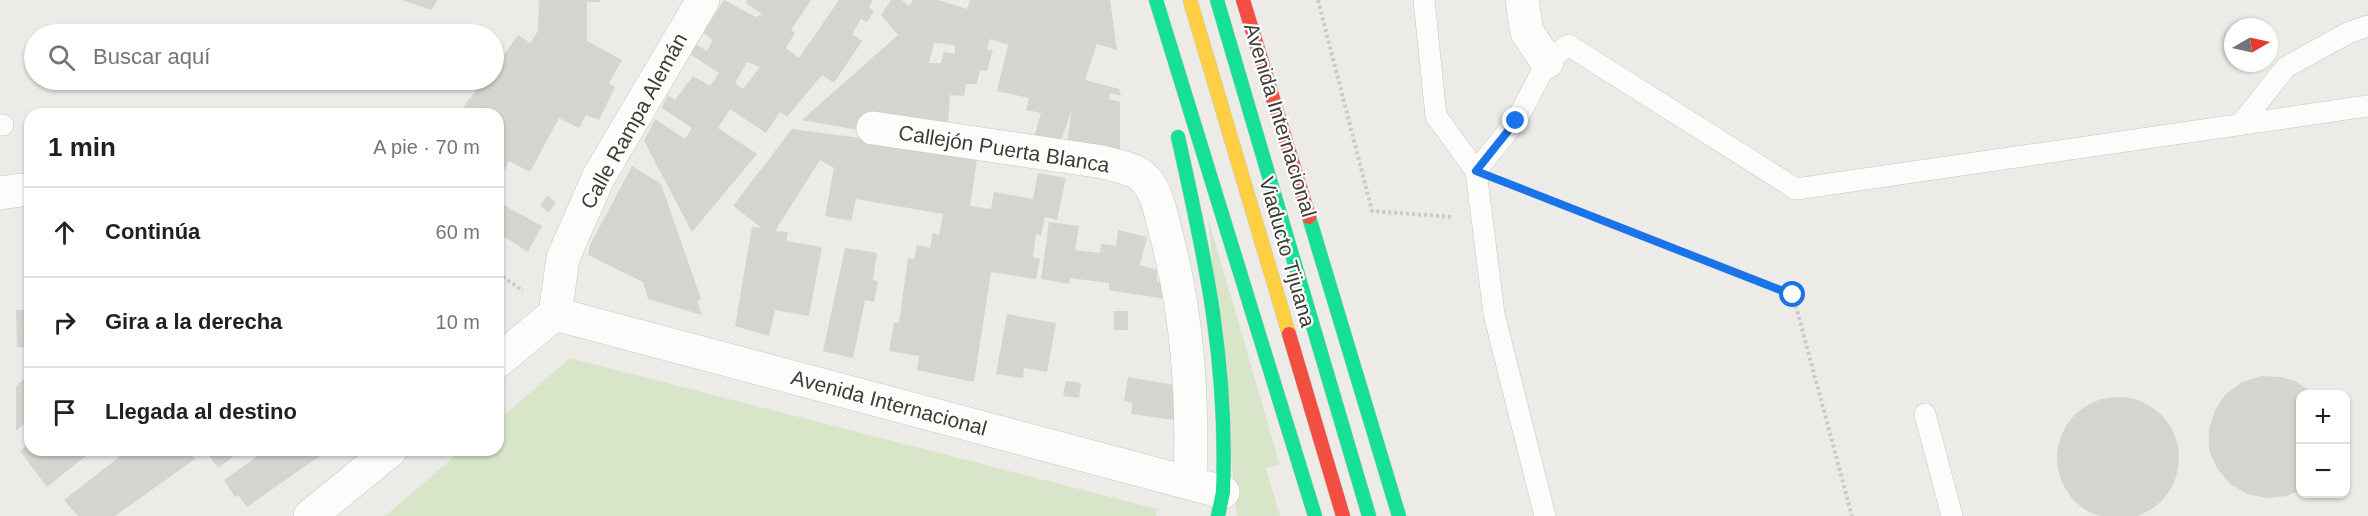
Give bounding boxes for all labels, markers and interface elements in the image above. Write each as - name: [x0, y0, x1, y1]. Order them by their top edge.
- north arrow: [2224, 18, 2278, 72]
- street label: Avenida Internacional: [1240, 20, 1321, 220]
- search box: [24, 24, 504, 90]
- street label: Calle Rampa Alemán: [576, 29, 691, 213]
- icon: search: [45, 41, 78, 74]
- text: Buscar aquí: [93, 44, 210, 69]
- route end: [1502, 107, 1528, 133]
- street label: Callejón Puerta Blanca: [897, 120, 1112, 177]
- text: 1 min: [48, 132, 116, 162]
- text: A pie · 70 m: [373, 136, 480, 158]
- street label: Viaducto Tijuana: [1255, 174, 1320, 330]
- icon: ahead: [48, 216, 81, 249]
- text: Continúa: [105, 219, 200, 244]
- text: 60 m: [436, 221, 480, 243]
- route start: [1779, 281, 1805, 307]
- icon: right: [48, 306, 81, 339]
- text: Gira a la derecha: [105, 309, 282, 334]
- text: 10 m: [436, 311, 480, 333]
- street label: Avenida Internacional: [789, 365, 989, 440]
- map controls: [2296, 390, 2350, 498]
- button: +: [2296, 390, 2350, 444]
- icon: arrive: [48, 396, 81, 429]
- text: Llegada al destino: [105, 399, 297, 424]
- button: −: [2296, 444, 2350, 498]

